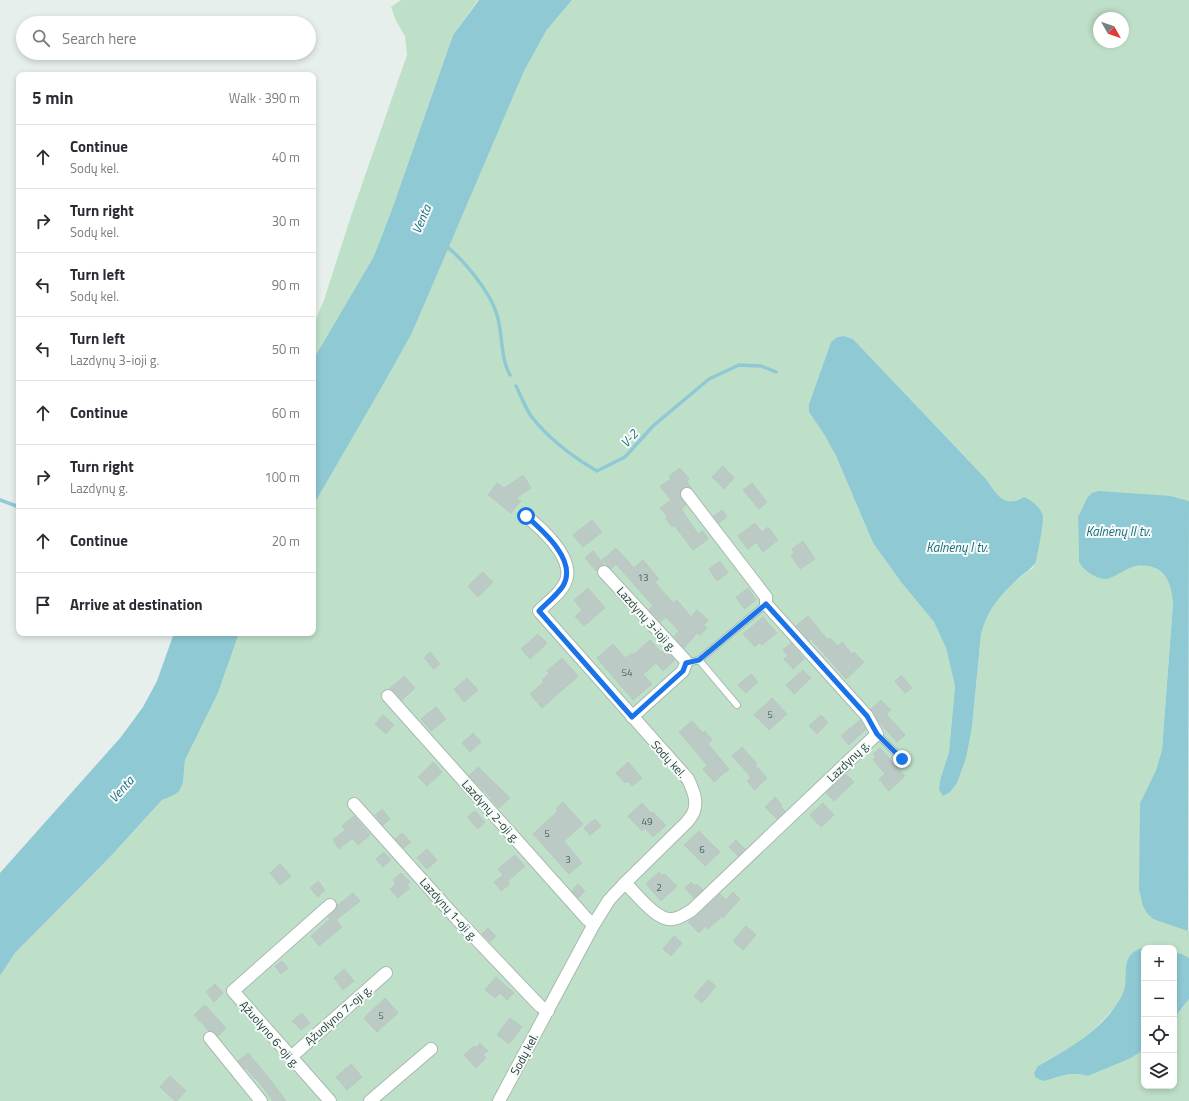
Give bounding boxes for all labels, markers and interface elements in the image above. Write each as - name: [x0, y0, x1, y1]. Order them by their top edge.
- north arrow: [1093, 12, 1129, 48]
- search box: [16, 16, 316, 60]
- icon: search: [30, 27, 52, 49]
- text: Search here: [62, 27, 136, 50]
- text: 5 min: [32, 85, 73, 111]
- text: Walk · 390 m: [229, 88, 300, 108]
- text: Continue: [70, 135, 128, 158]
- icon: ahead: [32, 146, 54, 168]
- text: 40 m: [272, 147, 300, 167]
- text: Sodų kel.: [70, 158, 119, 178]
- text: Turn right: [70, 199, 134, 222]
- water label: Venta: [406, 200, 437, 237]
- icon: right: [32, 210, 54, 232]
- text: 30 m: [272, 211, 300, 231]
- text: Sodų kel.: [70, 222, 119, 242]
- text: Turn left: [70, 263, 125, 286]
- icon: left: [32, 274, 54, 296]
- text: 90 m: [272, 275, 300, 295]
- text: Sodų kel.: [70, 286, 119, 306]
- text: Turn left: [70, 327, 125, 350]
- icon: left: [32, 338, 54, 360]
- text: 50 m: [272, 339, 300, 359]
- text: Lazdynų 3-ioji g.: [70, 350, 159, 370]
- text: Continue: [70, 401, 128, 424]
- icon: ahead: [32, 402, 54, 424]
- text: 60 m: [272, 403, 300, 423]
- water label: V-2: [615, 424, 643, 451]
- text: Turn right: [70, 455, 134, 478]
- icon: right: [32, 466, 54, 488]
- text: 100 m: [264, 467, 300, 487]
- text: Lazdynų g.: [70, 478, 128, 498]
- route start: [517, 507, 535, 525]
- water label: Kalnėnų II tv.: [1086, 521, 1151, 541]
- text: Continue: [70, 529, 128, 552]
- icon: ahead: [32, 530, 54, 552]
- text: 20 m: [272, 531, 300, 551]
- water label: Kalnėnų I tv.: [926, 537, 988, 557]
- house number: 13: [637, 570, 649, 585]
- street label: Lazdynų 3-ioji g.: [612, 582, 682, 656]
- text: Arrive at destination: [70, 593, 203, 616]
- icon: arrive: [32, 594, 54, 616]
- house number: 54: [621, 665, 633, 680]
- house number: 5: [767, 707, 773, 722]
- street label: Sodų kel.: [647, 736, 691, 782]
- street label: Lazdynų g.: [822, 736, 874, 786]
- route end: [893, 750, 911, 768]
- water label: Venta: [104, 770, 139, 807]
- street label: Lazdynų 2-oji g.: [457, 775, 525, 847]
- house number: 49: [641, 814, 653, 829]
- house number: 5: [544, 826, 550, 841]
- house number: 6: [699, 842, 705, 857]
- house number: 3: [565, 852, 571, 867]
- street label: Lazdynų 1-oji g.: [415, 873, 483, 945]
- house number: 2: [656, 880, 662, 895]
- map controls: [1141, 945, 1177, 1089]
- button: +: [1141, 945, 1177, 981]
- street label: Ąžuolyno 7-oji g.: [300, 980, 376, 1050]
- button: −: [1141, 981, 1177, 1017]
- street label: Ąžuolyno 6-oji g.: [235, 996, 305, 1072]
- house number: 5: [378, 1008, 384, 1023]
- button: locate: [1141, 1017, 1177, 1053]
- street label: Sodų kel.: [505, 1030, 543, 1078]
- button: layers: [1141, 1053, 1177, 1089]

